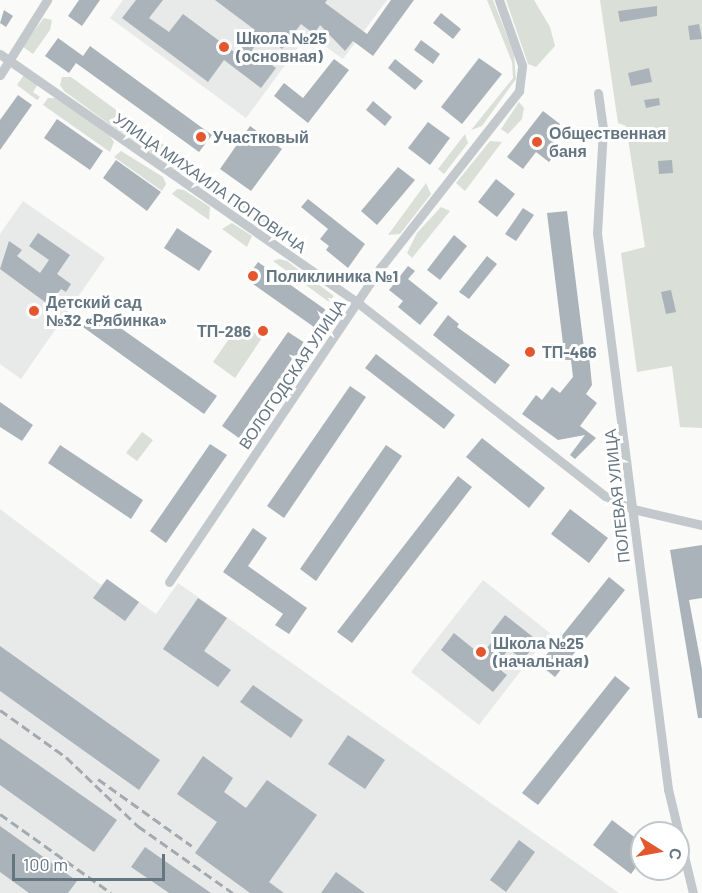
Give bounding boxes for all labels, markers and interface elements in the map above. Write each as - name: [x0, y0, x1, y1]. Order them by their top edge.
- place label: Школа №25 (основная): [236, 28, 327, 66]
- marker: Школа №25 (основная): [217, 40, 231, 54]
- street label: УЛИЦА МИХАИЛА ПОПОВИЧА: [110, 109, 310, 257]
- place label: Общественная баня: [549, 123, 666, 161]
- place label: Участковый: [213, 127, 309, 147]
- marker: Участковый: [194, 130, 208, 144]
- marker: Общественная баня: [530, 135, 544, 149]
- place label: Поликлиника №1: [266, 266, 398, 286]
- marker: Поликлиника №1: [244, 267, 262, 285]
- place label: Детский сад №32 «Рябинка»: [46, 292, 167, 330]
- street label: ВОЛОГОДСКАЯ УЛИЦА: [235, 295, 349, 453]
- marker: Детский сад №32 «Рябинка»: [27, 304, 41, 318]
- place label: ТП-286: [197, 321, 251, 341]
- marker: ТП-286: [256, 324, 270, 338]
- place label: ТП-466: [542, 342, 597, 362]
- marker: ТП-466: [523, 345, 537, 359]
- street label: ПОЛЕВАЯ УЛИЦА: [600, 428, 634, 564]
- place label: Школа №25 (начальная): [493, 633, 588, 671]
- marker: Школа №25 (начальная): [474, 645, 488, 659]
- north arrow: [630, 821, 690, 881]
- scale bar: [15, 842, 168, 880]
- text: С: [666, 847, 687, 862]
- text: 100 m: [23, 853, 68, 875]

